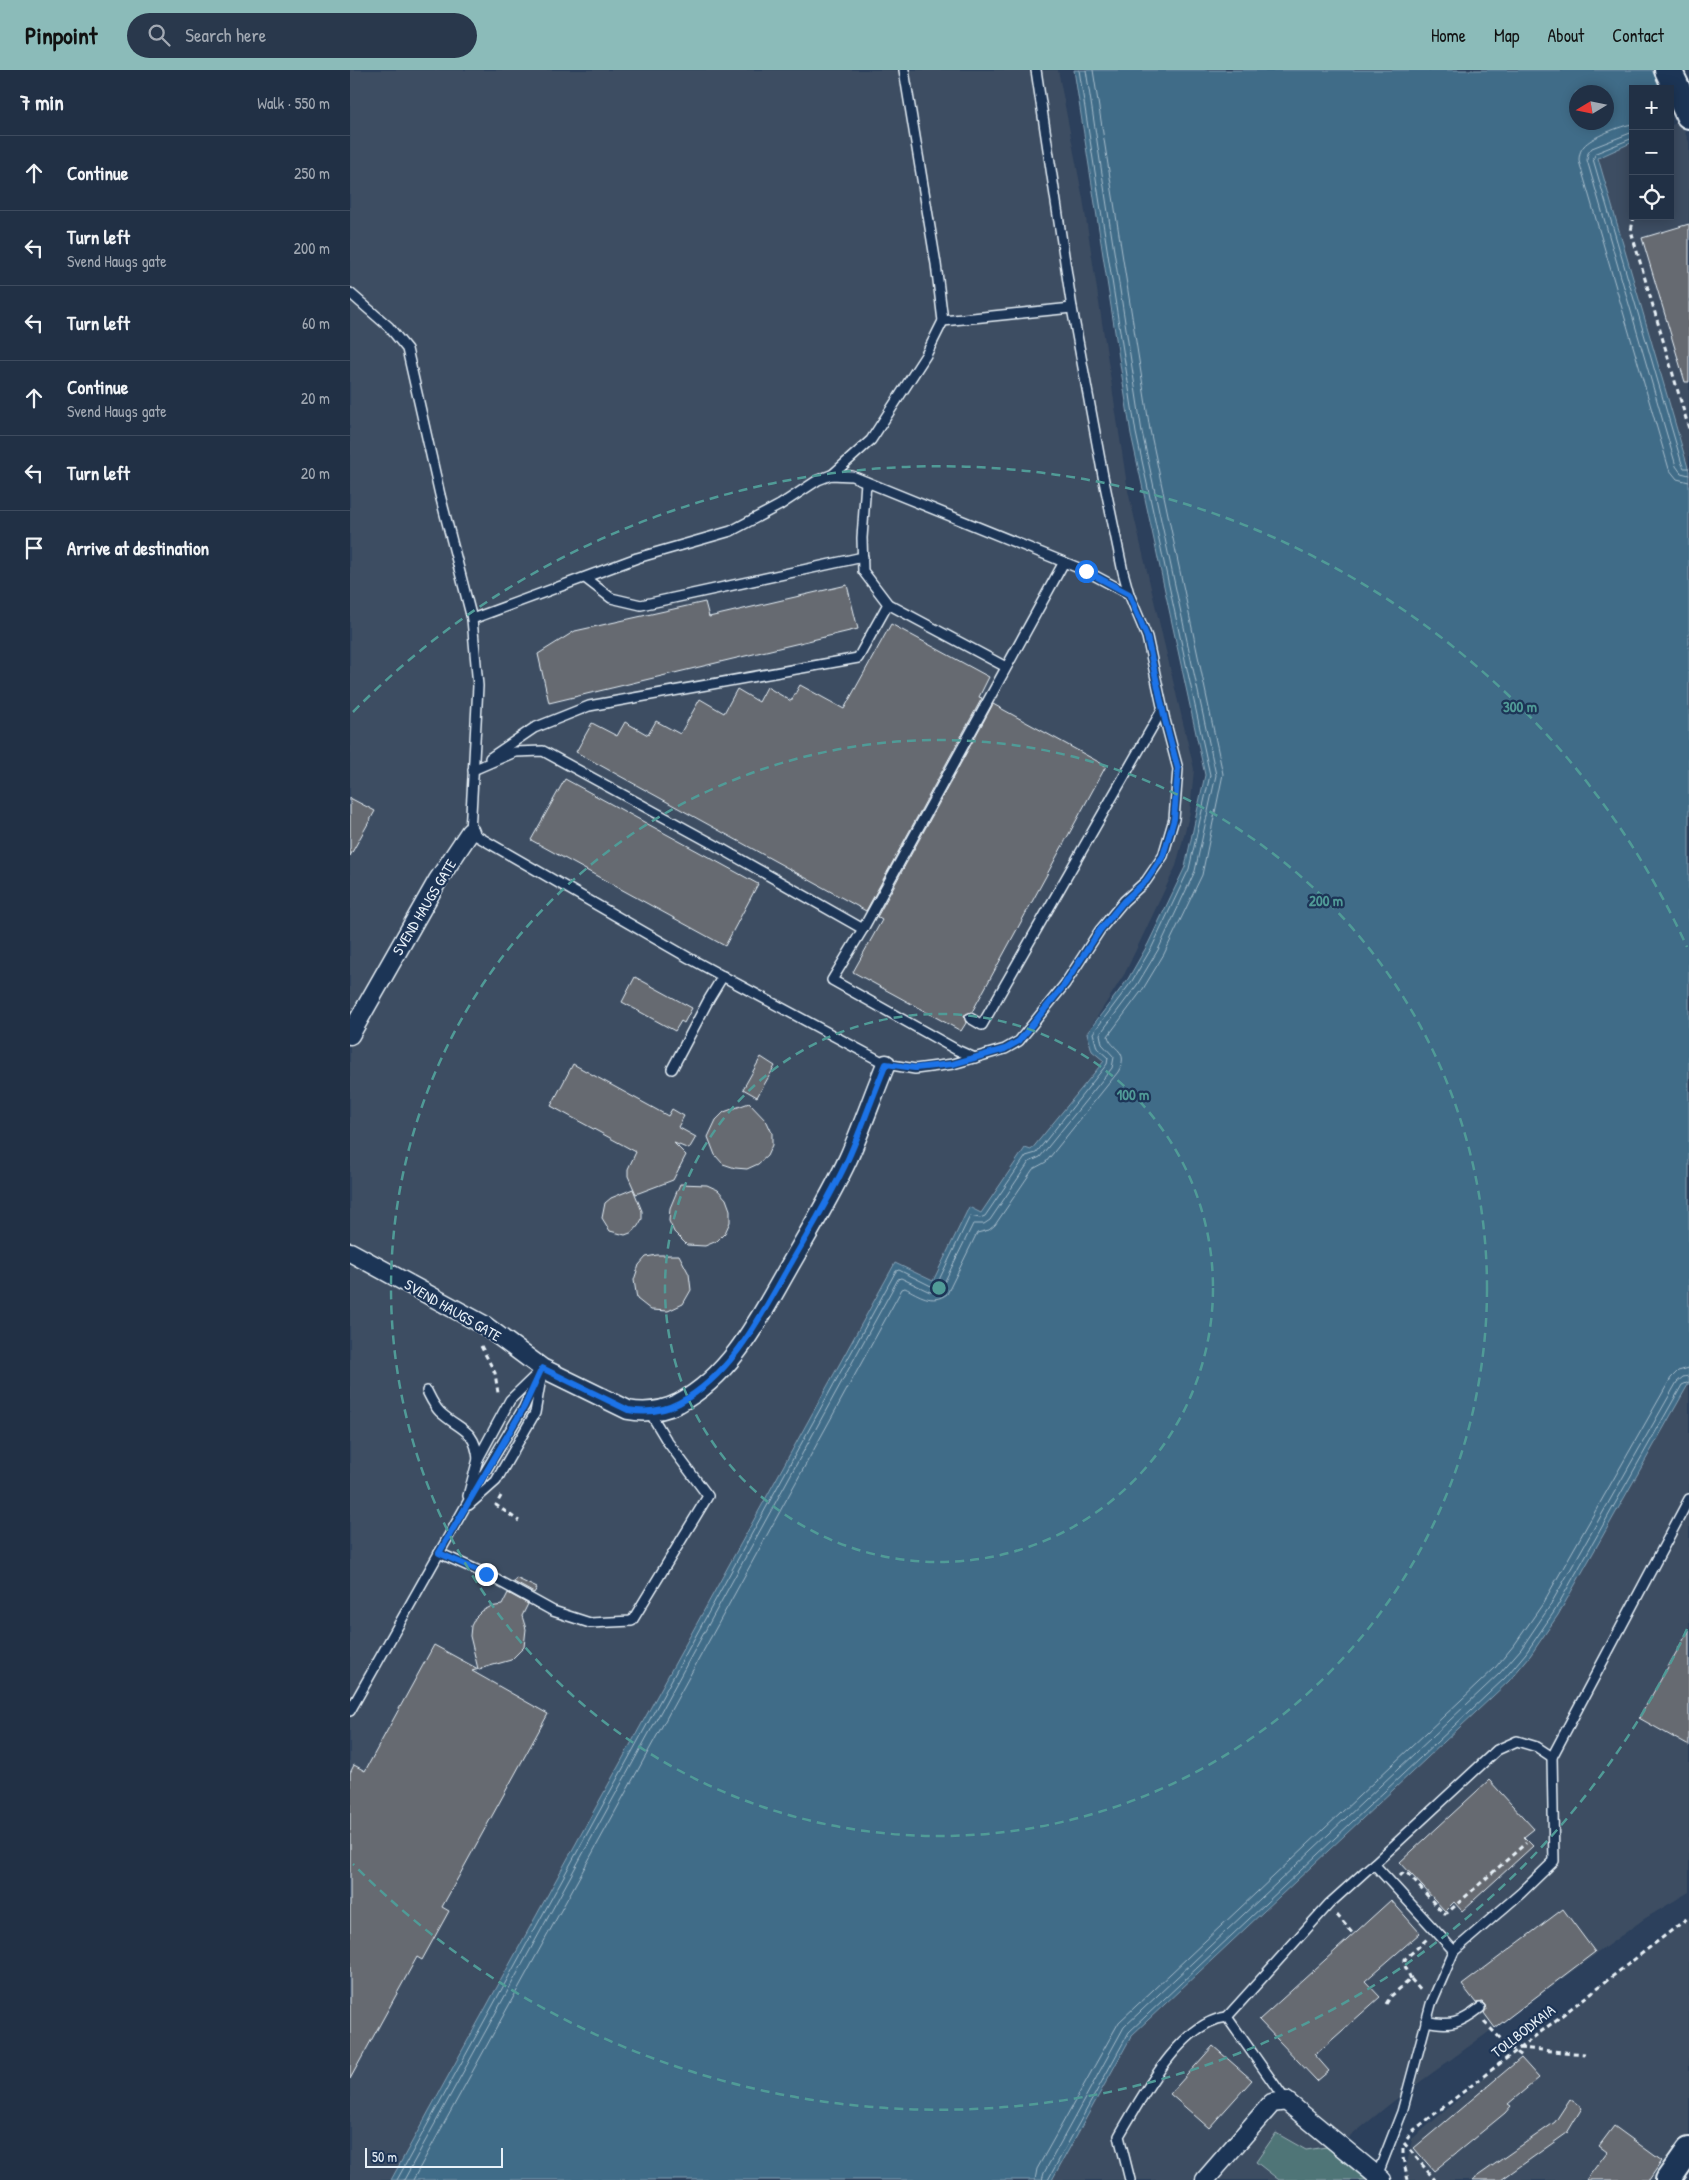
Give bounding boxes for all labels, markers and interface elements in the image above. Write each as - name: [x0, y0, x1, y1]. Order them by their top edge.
- search box: [127, 13, 477, 58]
- text: Pinpoint: [25, 19, 97, 51]
- icon: search: [145, 21, 173, 49]
- text: Search here: [185, 22, 266, 48]
- text: Home: [1431, 23, 1466, 48]
- text: Map: [1494, 23, 1519, 48]
- text: About: [1547, 23, 1584, 48]
- text: Contact: [1612, 23, 1664, 48]
- north arrow: [1569, 85, 1614, 130]
- map controls: [1629, 85, 1674, 220]
- button: +: [1629, 85, 1674, 130]
- text: 7 min: [20, 88, 64, 117]
- text: Walk · 550 m: [257, 92, 330, 114]
- button: −: [1629, 130, 1674, 175]
- icon: ahead: [20, 159, 48, 187]
- text: Continue: [67, 160, 128, 186]
- text: 250 m: [294, 162, 330, 184]
- button: locate: [1629, 175, 1674, 220]
- text: Turn left: [67, 224, 130, 250]
- icon: left: [20, 234, 48, 262]
- text: 200 m: [294, 237, 330, 259]
- text: Svend Haugs gate: [67, 250, 167, 272]
- icon: left: [20, 309, 48, 337]
- text: Turn left: [67, 310, 130, 336]
- text: 60 m: [302, 312, 330, 334]
- text: Continue: [67, 374, 128, 400]
- icon: ahead: [20, 384, 48, 412]
- text: 20 m: [301, 387, 330, 409]
- text: Svend Haugs gate: [67, 400, 167, 422]
- icon: left: [20, 459, 48, 487]
- text: Turn left: [67, 460, 130, 486]
- text: 20 m: [301, 462, 330, 484]
- icon: arrive: [20, 534, 48, 562]
- text: Arrive at destination: [67, 535, 209, 561]
- route start: [1075, 560, 1098, 583]
- text: 300 m: [1503, 696, 1537, 717]
- street label: SVEND HAUGS GATE: [387, 855, 461, 959]
- text: 200 m: [1309, 890, 1343, 911]
- text: 100 m: [1117, 1084, 1149, 1105]
- street label: SVEND HAUGS GATE: [401, 1274, 506, 1346]
- centre of rings: [930, 1279, 948, 1297]
- route end: [475, 1563, 498, 1586]
- street label: TOLLBODKAIA: [1487, 1999, 1560, 2063]
- scale bar: [365, 2145, 502, 2168]
- text: 50 m: [372, 2147, 397, 2166]

